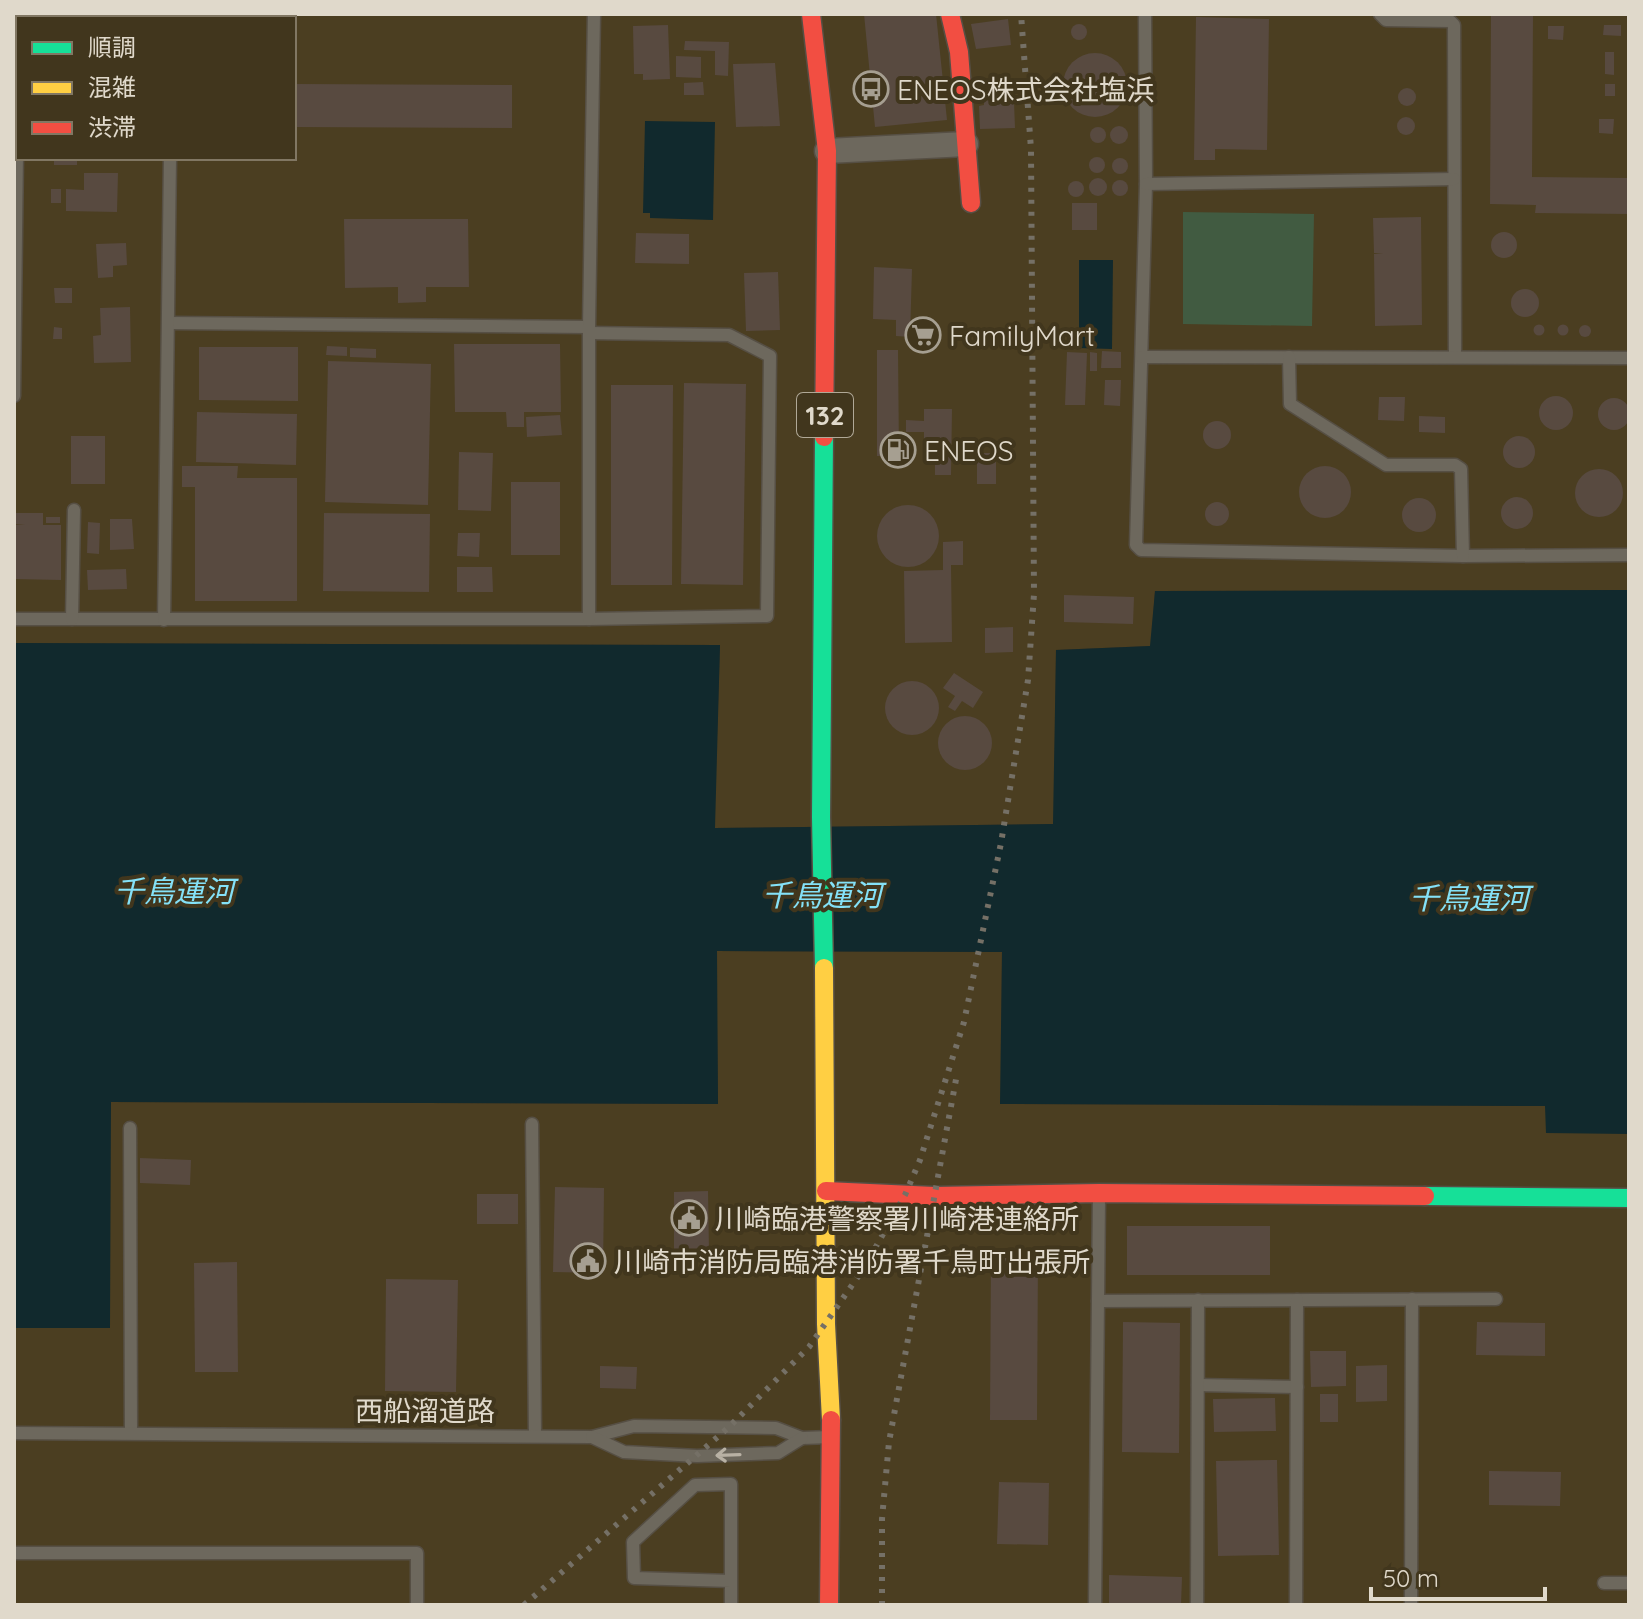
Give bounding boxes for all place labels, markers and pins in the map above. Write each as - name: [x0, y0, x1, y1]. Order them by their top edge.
- bus stop icon: ENEOS株式会社塩浜: [852, 70, 890, 108]
- place label: ENEOS株式会社塩浜: [897, 72, 1154, 107]
- supermarket icon: FamilyMart: [904, 316, 942, 354]
- place label: FamilyMart: [949, 318, 1095, 353]
- fuel station icon: ENEOS: [879, 431, 917, 469]
- place label: ENEOS: [924, 433, 1013, 468]
- public building icon: 川崎臨港警察署川崎港連絡所: [670, 1199, 708, 1237]
- place label: 川崎臨港警察署川崎港連絡所: [715, 1201, 1079, 1236]
- public building icon: 川崎市消防局臨港消防署千鳥町出張所: [569, 1242, 607, 1280]
- place label: 川崎市消防局臨港消防署千鳥町出張所: [614, 1244, 1090, 1279]

